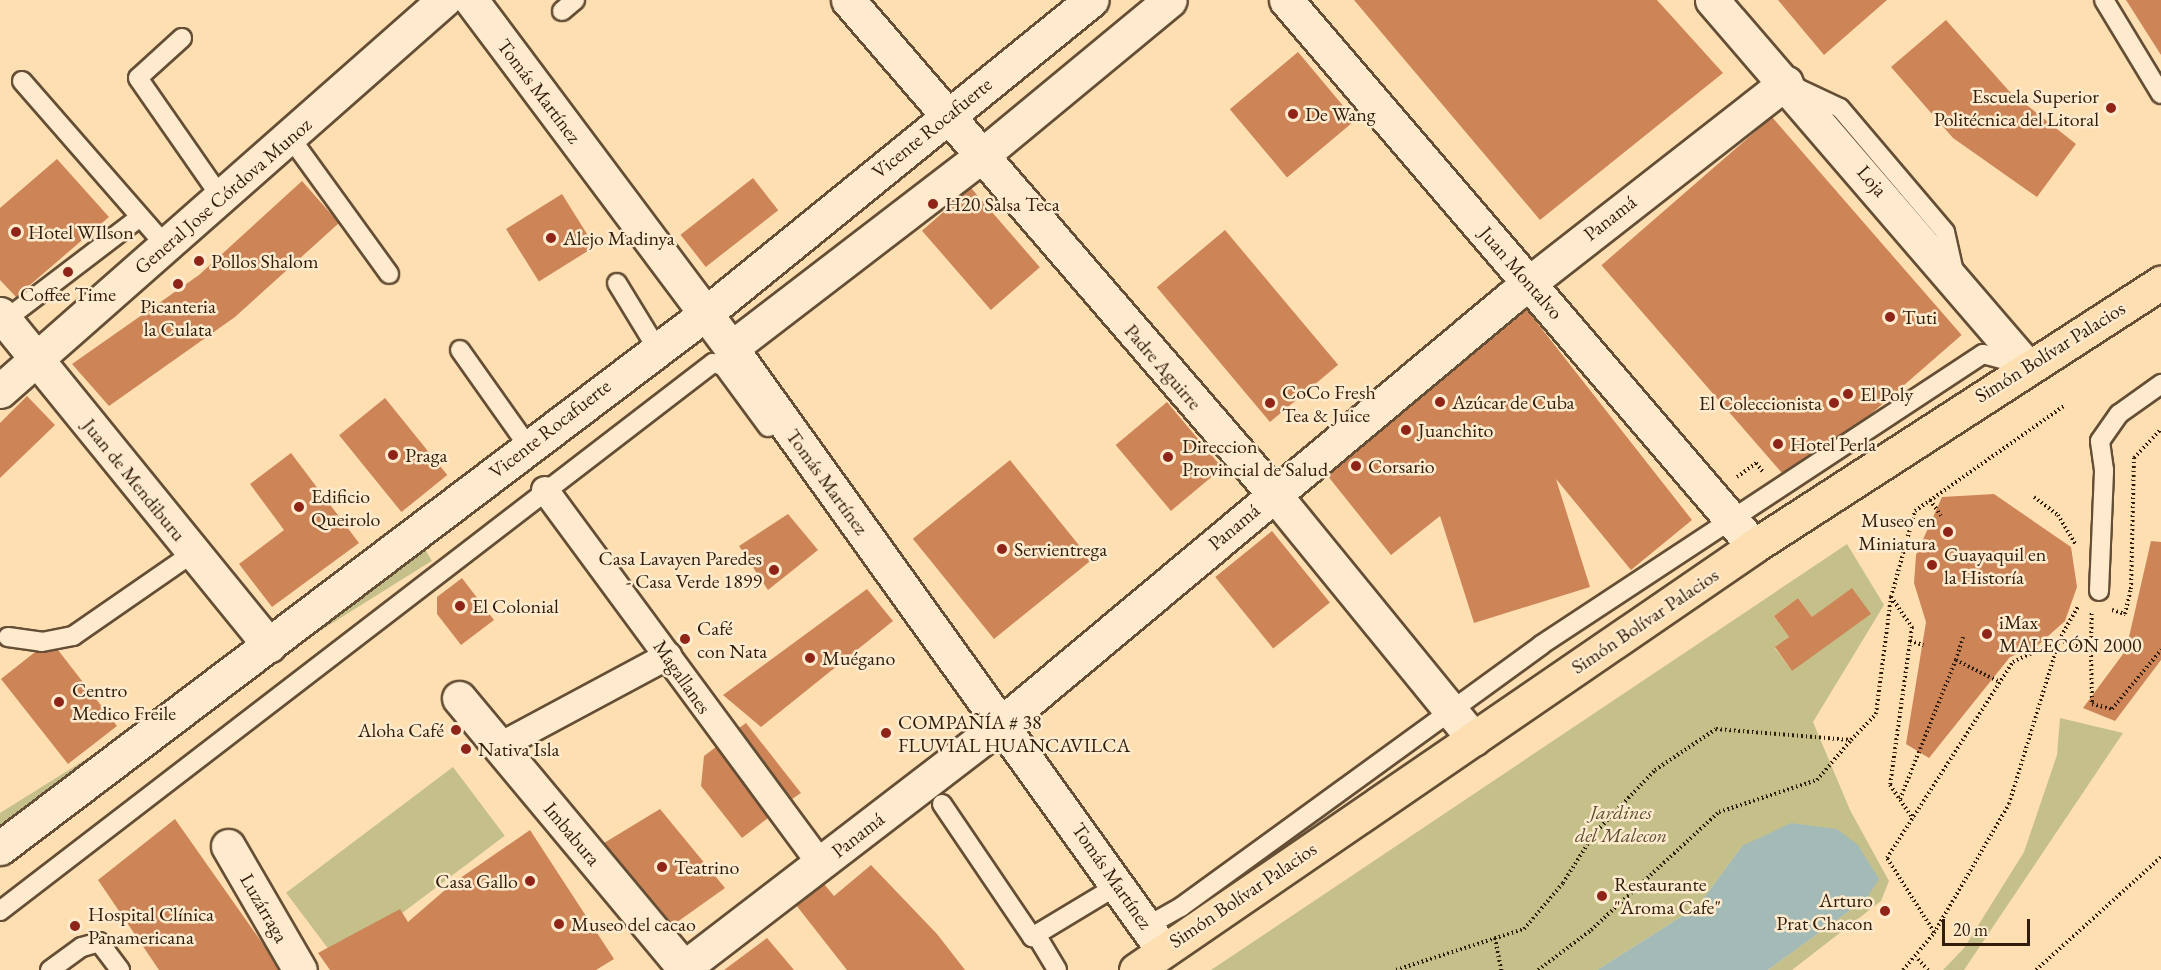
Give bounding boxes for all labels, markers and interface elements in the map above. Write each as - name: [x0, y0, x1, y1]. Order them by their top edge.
- street label: Tomás Martínez: [492, 34, 586, 148]
- street label: Vicente Rocafuerte: [867, 72, 997, 184]
- place label: Escuela Superior Politécnica del Litoral: [1934, 84, 2099, 131]
- marker: Escuela Superior Politécnica del Litoral: [2104, 101, 2118, 115]
- place label: De Wang: [1305, 102, 1375, 126]
- marker: De Wang: [1286, 107, 1300, 121]
- street label: General Jose Córdova Munoz: [130, 113, 316, 279]
- street label: Loja: [1852, 160, 1892, 202]
- street label: Panamá: [1579, 190, 1641, 246]
- place label: H20 Salsa Teca: [945, 192, 1060, 216]
- marker: H20 Salsa Teca: [926, 197, 940, 211]
- place label: Hotel WIlson: [28, 220, 134, 244]
- street label: Juan Montalvo: [1474, 222, 1568, 324]
- marker: Hotel WIlson: [9, 225, 23, 239]
- place label: Alejo Madinya: [563, 226, 675, 250]
- marker: Alejo Madinya: [544, 231, 558, 245]
- place label: Pollos Shalom: [211, 249, 318, 273]
- marker: Pollos Shalom: [192, 254, 206, 268]
- marker: Coffee Time: [61, 265, 75, 279]
- marker: Picanteria la Culata: [171, 277, 185, 291]
- place label: Coffee Time: [20, 282, 116, 306]
- place label: Picanteria la Culata: [140, 294, 216, 341]
- street label: Simón Bolívar Palacios: [1970, 296, 2130, 408]
- place label: Tuti: [1902, 305, 1937, 329]
- marker: Tuti: [1883, 310, 1897, 324]
- street label: Padre Aguirre: [1119, 319, 1207, 415]
- street label: Vicente Rocafuerte: [484, 374, 616, 484]
- place label: CoCo Fresh Tea & Juice: [1282, 380, 1376, 427]
- place label: El Poly: [1860, 382, 1913, 406]
- marker: El Poly: [1841, 387, 1855, 401]
- place label: Azúcar de Cuba: [1452, 390, 1575, 414]
- place label: El Coleccionista: [1699, 391, 1822, 415]
- marker: Azúcar de Cuba: [1433, 395, 1447, 409]
- marker: CoCo Fresh Tea & Juice: [1263, 396, 1277, 410]
- marker: El Coleccionista: [1827, 396, 1841, 410]
- street label: Juan de Mendiburu: [77, 414, 191, 546]
- place label: Juanchito: [1418, 418, 1493, 442]
- marker: Juanchito: [1399, 423, 1413, 437]
- street label: Tomás Martínez: [781, 425, 873, 539]
- place label: Hotel Perla: [1790, 432, 1876, 456]
- place label: Direccion Provincial de Salud: [1182, 434, 1328, 481]
- marker: Hotel Perla: [1771, 437, 1785, 451]
- place label: Praga: [405, 443, 447, 467]
- marker: Praga: [386, 448, 400, 462]
- marker: Direccion Provincial de Salud: [1159, 448, 1177, 466]
- place label: Corsario: [1368, 454, 1435, 478]
- marker: Corsario: [1349, 459, 1363, 473]
- place label: Edificio Queirolo: [311, 484, 380, 531]
- street label: Panamá: [1203, 498, 1265, 556]
- marker: Edificio Queirolo: [292, 500, 306, 514]
- place label: Museo en Miniatura: [1858, 508, 1936, 555]
- marker: Museo en Miniatura: [1941, 525, 1955, 539]
- place label: Servientrega: [1014, 537, 1107, 561]
- marker: Servientrega: [995, 542, 1009, 556]
- place label: Guayaquil en la Historía: [1944, 542, 2046, 589]
- place label: Casa Lavayen Paredes - Casa Verde 1899: [599, 546, 762, 593]
- marker: Guayaquil en la Historía: [1925, 558, 1939, 572]
- marker: Casa Lavayen Paredes - Casa Verde 1899: [767, 563, 781, 577]
- street label: Simón Bolívar Palacios: [1567, 563, 1723, 679]
- place label: El Colonial: [472, 594, 559, 618]
- marker: El Colonial: [453, 599, 467, 613]
- place label: iMax MALECÓN 2000: [1999, 610, 2142, 657]
- place label: Café con Nata: [697, 616, 767, 663]
- marker: iMax MALECÓN 2000: [1980, 627, 1994, 641]
- marker: Café con Nata: [678, 632, 692, 646]
- street label: Magallanes: [648, 635, 716, 719]
- place label: Muégano: [822, 646, 895, 670]
- marker: Muégano: [803, 651, 817, 665]
- place label: Centro Medico Freile: [72, 678, 176, 725]
- marker: Centro Medico Freile: [50, 693, 68, 711]
- place label: COMPAÑÍA # 38 FLUVIAL HUANCAVILCA: [898, 710, 1130, 757]
- place label: Aloha Café: [358, 718, 444, 742]
- marker: Aloha Café: [449, 723, 463, 737]
- marker: COMPAÑÍA # 38 FLUVIAL HUANCAVILCA: [879, 726, 893, 740]
- place label: Nativa Isla: [478, 737, 559, 761]
- marker: Nativa Isla: [459, 742, 473, 756]
- street label: Imbabura: [538, 797, 606, 871]
- park label: Jardines del Malecon: [1575, 801, 1667, 848]
- street label: Panamá: [827, 807, 889, 863]
- street label: Tomás Martínez: [1066, 818, 1158, 934]
- street label: Simón Bolívar Palacios: [1165, 837, 1321, 953]
- place label: Teatrino: [674, 855, 739, 879]
- marker: Teatrino: [655, 860, 669, 874]
- street label: Luzárraga: [235, 869, 293, 947]
- place label: Casa Gallo: [435, 869, 518, 893]
- place label: Restaurante "Aroma Cafe": [1614, 873, 1721, 920]
- marker: Casa Gallo: [523, 874, 537, 888]
- place label: Arturo Prat Chacon: [1776, 888, 1873, 935]
- marker: Restaurante "Aroma Cafe": [1595, 889, 1609, 903]
- place label: Hospital Clínica Panamericana: [88, 903, 214, 950]
- marker: Arturo Prat Chacon: [1878, 904, 1892, 918]
- scale bar: [1945, 907, 2034, 945]
- place label: Museo del cacao: [571, 912, 696, 936]
- marker: Hospital Clínica Panamericana: [66, 917, 84, 935]
- marker: Museo del cacao: [552, 917, 566, 931]
- text: 20 m: [1953, 918, 1988, 941]

